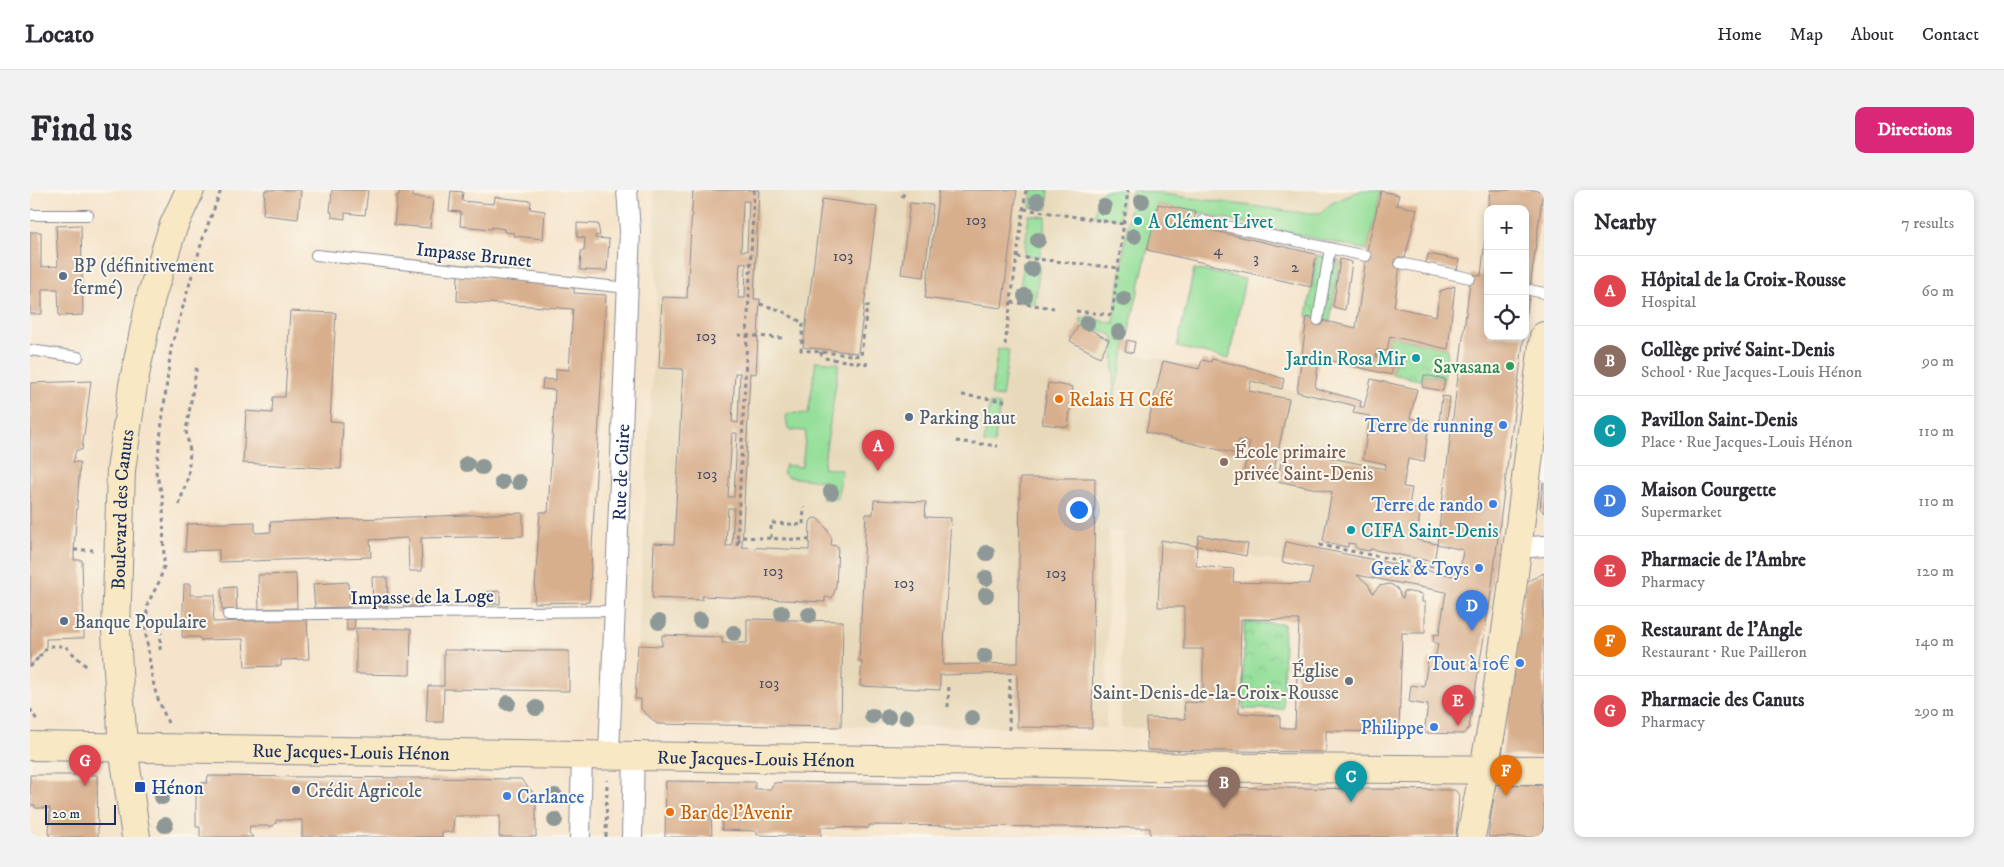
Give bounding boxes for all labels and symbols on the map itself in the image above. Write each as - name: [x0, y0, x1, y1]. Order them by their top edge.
- house number: 103: [966, 210, 986, 230]
- place label: A Clément Livet: [1148, 211, 1273, 234]
- marker: A Clément Livet: [1132, 215, 1144, 227]
- street label: Impasse Brunet: [415, 238, 533, 273]
- house number: 4: [1213, 240, 1223, 260]
- house number: 103: [833, 246, 853, 266]
- house number: 3: [1253, 248, 1259, 268]
- place label: BP (définitivement fermé): [73, 255, 214, 300]
- house number: 2: [1291, 257, 1299, 277]
- marker: BP (définitivement fermé): [57, 270, 69, 282]
- house number: 103: [696, 326, 716, 346]
- place label: Jardin Rosa Mir: [1284, 348, 1406, 371]
- marker: Jardin Rosa Mir: [1410, 352, 1422, 364]
- place label: Savasana: [1433, 356, 1500, 379]
- marker: Savasana: [1504, 360, 1516, 372]
- place label: Relais H Café: [1069, 389, 1173, 412]
- marker: Relais H Café: [1053, 393, 1065, 405]
- place label: Parking haut: [919, 407, 1016, 430]
- marker: Parking haut: [903, 411, 915, 423]
- place label: Terre de running: [1365, 415, 1494, 438]
- marker: Terre de running: [1497, 419, 1509, 431]
- street label: Rue de Cuire: [608, 423, 635, 521]
- street label: Boulevard des Canuts: [107, 428, 140, 590]
- pin: A: [862, 430, 894, 471]
- place label: École primaire privée Saint-Denis: [1233, 440, 1373, 486]
- marker: École primaire privée Saint-Denis: [1218, 456, 1230, 468]
- house number: 103: [697, 464, 717, 484]
- place label: Terre de rando: [1371, 494, 1483, 517]
- your location: [1066, 497, 1092, 523]
- marker: Terre de rando: [1487, 498, 1499, 510]
- place label: CIFA Saint-Denis: [1361, 520, 1499, 543]
- marker: CIFA Saint-Denis: [1345, 524, 1357, 536]
- place label: Geek & Toys: [1371, 558, 1469, 581]
- house number: 103: [763, 561, 783, 581]
- marker: Geek & Toys: [1473, 562, 1485, 574]
- house number: 103: [1046, 563, 1066, 583]
- house number: 103: [894, 573, 914, 593]
- street label: Impasse de la Loge: [350, 585, 494, 610]
- pin: D: [1456, 590, 1488, 631]
- place label: Banque Populaire: [74, 611, 207, 635]
- marker: Banque Populaire: [58, 615, 70, 627]
- place label: Tout à 10€: [1429, 653, 1510, 676]
- marker: Tout à 10€: [1514, 657, 1526, 669]
- place label: Église Saint-Denis-de-la-Croix-Rousse: [1093, 659, 1339, 705]
- house number: 103: [759, 673, 779, 693]
- marker: Église Saint-Denis-de-la-Croix-Rousse: [1343, 675, 1355, 687]
- pin: E: [1442, 685, 1474, 726]
- place label: Philippe: [1361, 717, 1424, 740]
- marker: Philippe: [1428, 721, 1440, 733]
- street label: Rue Jacques-Louis Hénon: [252, 740, 450, 766]
- pin: G: [69, 745, 101, 786]
- street label: Rue Jacques-Louis Hénon: [657, 746, 855, 773]
- pin: F: [1490, 755, 1522, 796]
- pin: C: [1335, 761, 1367, 802]
- pin: B: [1208, 767, 1240, 808]
- place label: Hénon: [151, 777, 204, 800]
- marker: Hénon: [133, 780, 147, 794]
- place label: Crédit Agricole: [306, 780, 422, 803]
- marker: Crédit Agricole: [290, 784, 302, 796]
- place label: Carlance: [517, 786, 584, 809]
- marker: Carlance: [501, 790, 513, 802]
- scale bar: [45, 802, 116, 825]
- place label: Bar de l'Avenir: [680, 802, 792, 825]
- marker: Bar de l'Avenir: [664, 806, 676, 818]

